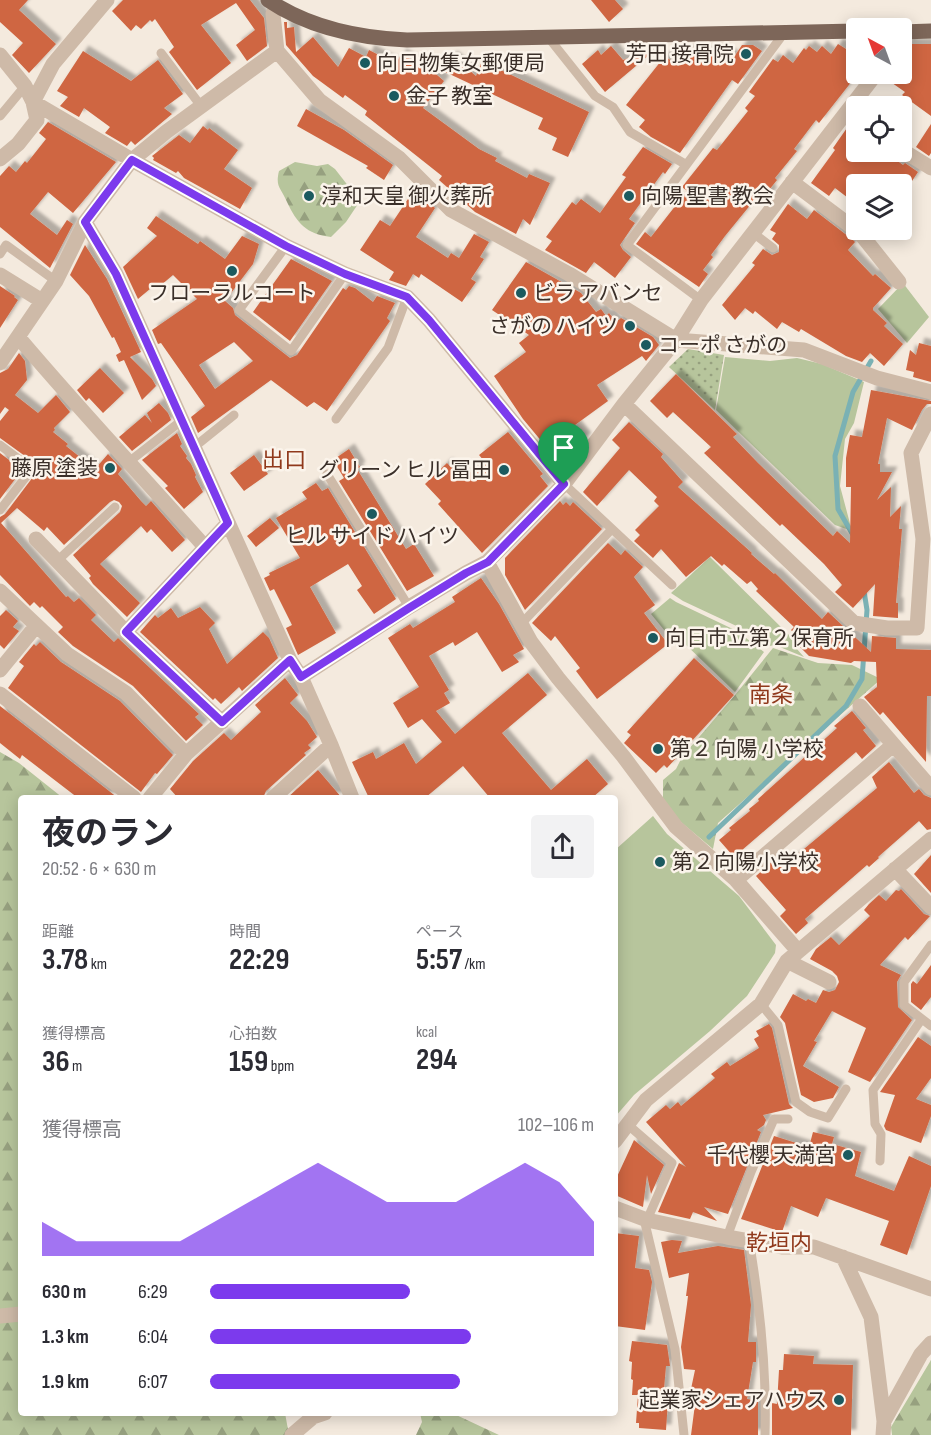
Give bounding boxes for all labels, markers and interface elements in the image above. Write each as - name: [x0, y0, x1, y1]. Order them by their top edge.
- north arrow: [846, 18, 912, 84]
- map controls: [846, 18, 912, 240]
- place label: 芳田 接骨院: [626, 42, 734, 67]
- marker: 芳田 接骨院: [739, 47, 753, 61]
- place label: 向日物集女郵便局: [377, 51, 545, 76]
- marker: 向日物集女郵便局: [358, 56, 372, 70]
- place label: 金子 教室: [406, 84, 493, 109]
- marker: 金子 教室: [387, 89, 401, 103]
- button: locate: [846, 96, 912, 162]
- button: layers: [846, 174, 912, 240]
- place label: 淳和天皇 御火葬所: [321, 184, 492, 209]
- place label: 向陽 聖書 教会: [641, 184, 774, 209]
- marker: 淳和天皇 御火葬所: [302, 189, 316, 203]
- marker: 向陽 聖書 教会: [622, 189, 636, 203]
- marker: フローラルコート: [225, 264, 239, 278]
- place label: フローラルコート: [148, 281, 316, 306]
- place label: ビラ アバンセ: [533, 281, 663, 306]
- marker: ビラ アバンセ: [514, 286, 528, 300]
- place label: さがの ハイツ: [489, 314, 618, 339]
- marker: さがの ハイツ: [623, 319, 637, 333]
- place label: コーポ さがの: [658, 333, 787, 358]
- marker: コーポ さがの: [639, 338, 653, 352]
- pin: [538, 422, 589, 484]
- icon: arrive: [547, 431, 580, 464]
- district label: 出口: [262, 447, 306, 474]
- place label: 藤原 塗装: [11, 456, 98, 481]
- place label: グリーン ヒル 冨田: [318, 458, 492, 483]
- marker: 藤原 塗装: [103, 461, 117, 475]
- marker: グリーン ヒル 冨田: [497, 463, 511, 477]
- marker: ヒル サイド ハイツ: [365, 507, 379, 521]
- place label: ヒル サイド ハイツ: [285, 524, 459, 549]
- place label: 向日市立第２保育所: [665, 626, 854, 651]
- marker: 向日市立第２保育所: [646, 631, 660, 645]
- district label: 南条: [749, 682, 793, 709]
- place label: 第２ 向陽 小学校: [670, 737, 824, 762]
- marker: 第２ 向陽 小学校: [651, 742, 665, 756]
- text: 夜のラン: [42, 814, 174, 854]
- button: share: [531, 815, 594, 878]
- place label: 第２向陽小学校: [672, 850, 819, 875]
- marker: 第２向陽小学校: [653, 855, 667, 869]
- text: 20:52 · 6 × 630 m: [42, 857, 156, 881]
- text: 距離: [42, 923, 74, 942]
- text: 時間: [229, 923, 261, 942]
- text: ペース: [416, 923, 463, 942]
- text: 3.78: [42, 942, 88, 978]
- text: 22:29: [229, 942, 289, 978]
- text: 5:57: [416, 942, 462, 978]
- text: km: [88, 955, 107, 974]
- text: /km: [462, 955, 485, 974]
- text: kcal: [416, 1023, 437, 1042]
- text: 獲得標高: [42, 1025, 106, 1044]
- text: 心拍数: [229, 1025, 277, 1044]
- text: 294: [416, 1042, 457, 1078]
- text: 36: [42, 1044, 70, 1080]
- text: 159: [229, 1044, 268, 1080]
- text: m: [70, 1057, 82, 1076]
- text: bpm: [268, 1057, 294, 1076]
- text: 102–106 m: [518, 1113, 594, 1137]
- text: 獲得標高: [42, 1118, 122, 1142]
- place label: 千代櫻 天満宮: [707, 1143, 836, 1168]
- marker: 千代櫻 天満宮: [841, 1148, 855, 1162]
- district label: 乾垣内: [746, 1230, 812, 1257]
- text: 630 m: [42, 1280, 86, 1304]
- text: 6:29: [138, 1280, 168, 1304]
- text: 1.3 km: [42, 1325, 89, 1349]
- text: 6:04: [138, 1325, 168, 1349]
- text: 1.9 km: [42, 1370, 89, 1394]
- text: 6:07: [138, 1370, 167, 1394]
- place label: 起業家シェアハウス: [639, 1388, 827, 1413]
- marker: 起業家シェアハウス: [832, 1393, 846, 1407]

